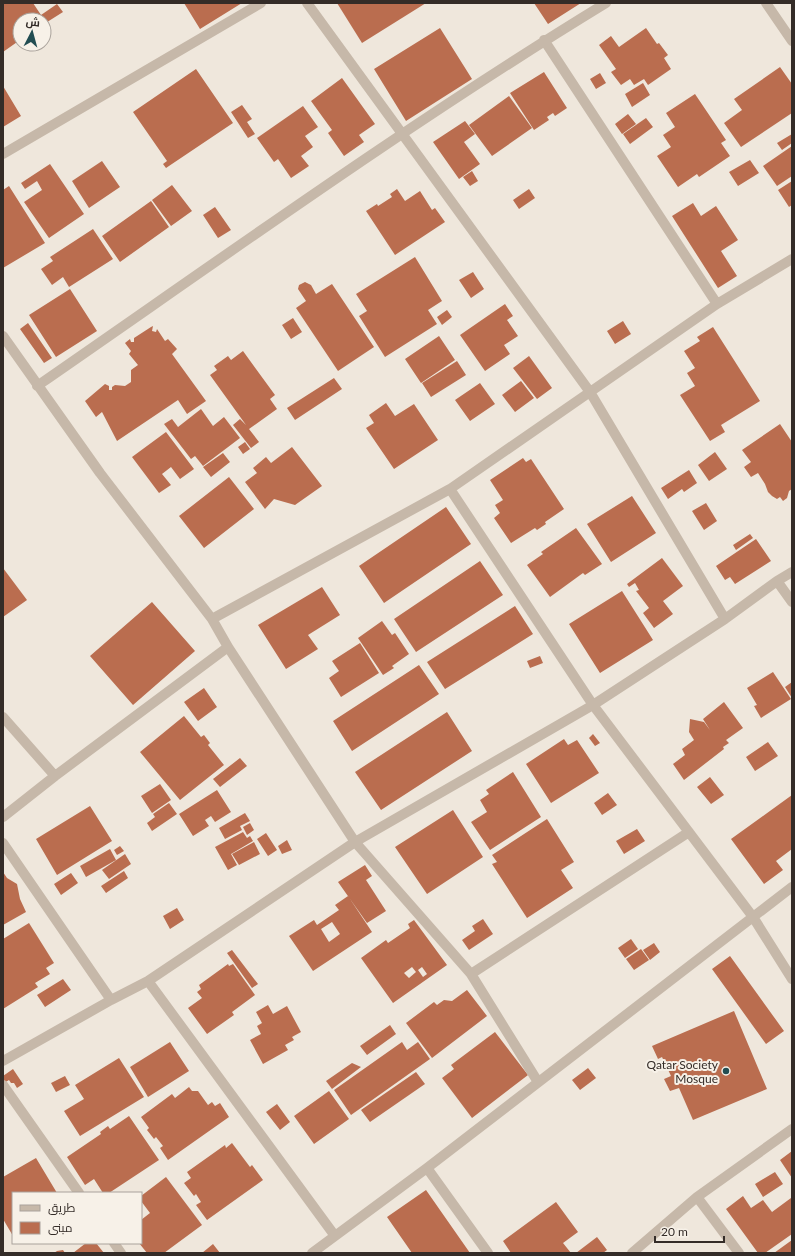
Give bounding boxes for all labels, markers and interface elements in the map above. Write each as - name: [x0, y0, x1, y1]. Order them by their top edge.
- north arrow: [12, 12, 52, 52]
- text: ش: [25, 14, 41, 30]
- place label: Qatar Society Mosque: [647, 1057, 719, 1086]
- marker: Qatar Society Mosque: [721, 1066, 731, 1076]
- legend: [12, 1192, 142, 1244]
- text: طريق: [48, 1200, 76, 1215]
- scale bar: [655, 1218, 724, 1244]
- text: مبنى: [48, 1220, 73, 1235]
- text: 20 m: [661, 1224, 688, 1239]

